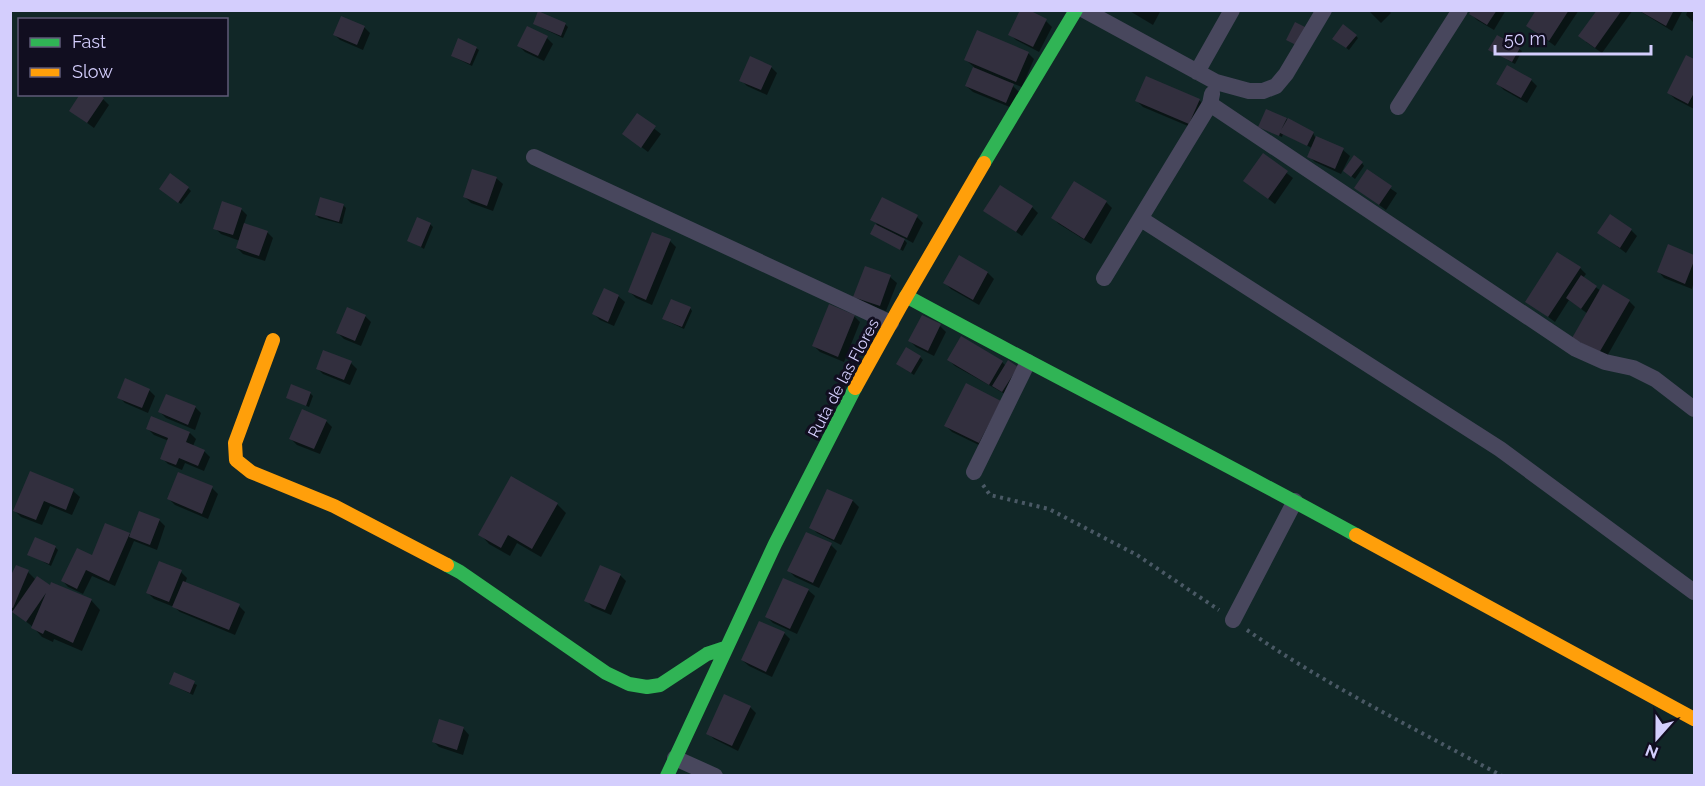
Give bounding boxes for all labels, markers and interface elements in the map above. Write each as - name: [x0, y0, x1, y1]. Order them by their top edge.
- legend: [18, 18, 228, 96]
- scale bar: [1495, 18, 1651, 56]
- text: 50 m: [1504, 28, 1546, 49]
- text: Fast: [72, 31, 106, 52]
- text: Slow: [72, 61, 113, 82]
- street label: Ruta de las Flores: [804, 315, 883, 441]
- north arrow: [1627, 708, 1687, 768]
- text: N: [1643, 740, 1661, 763]

